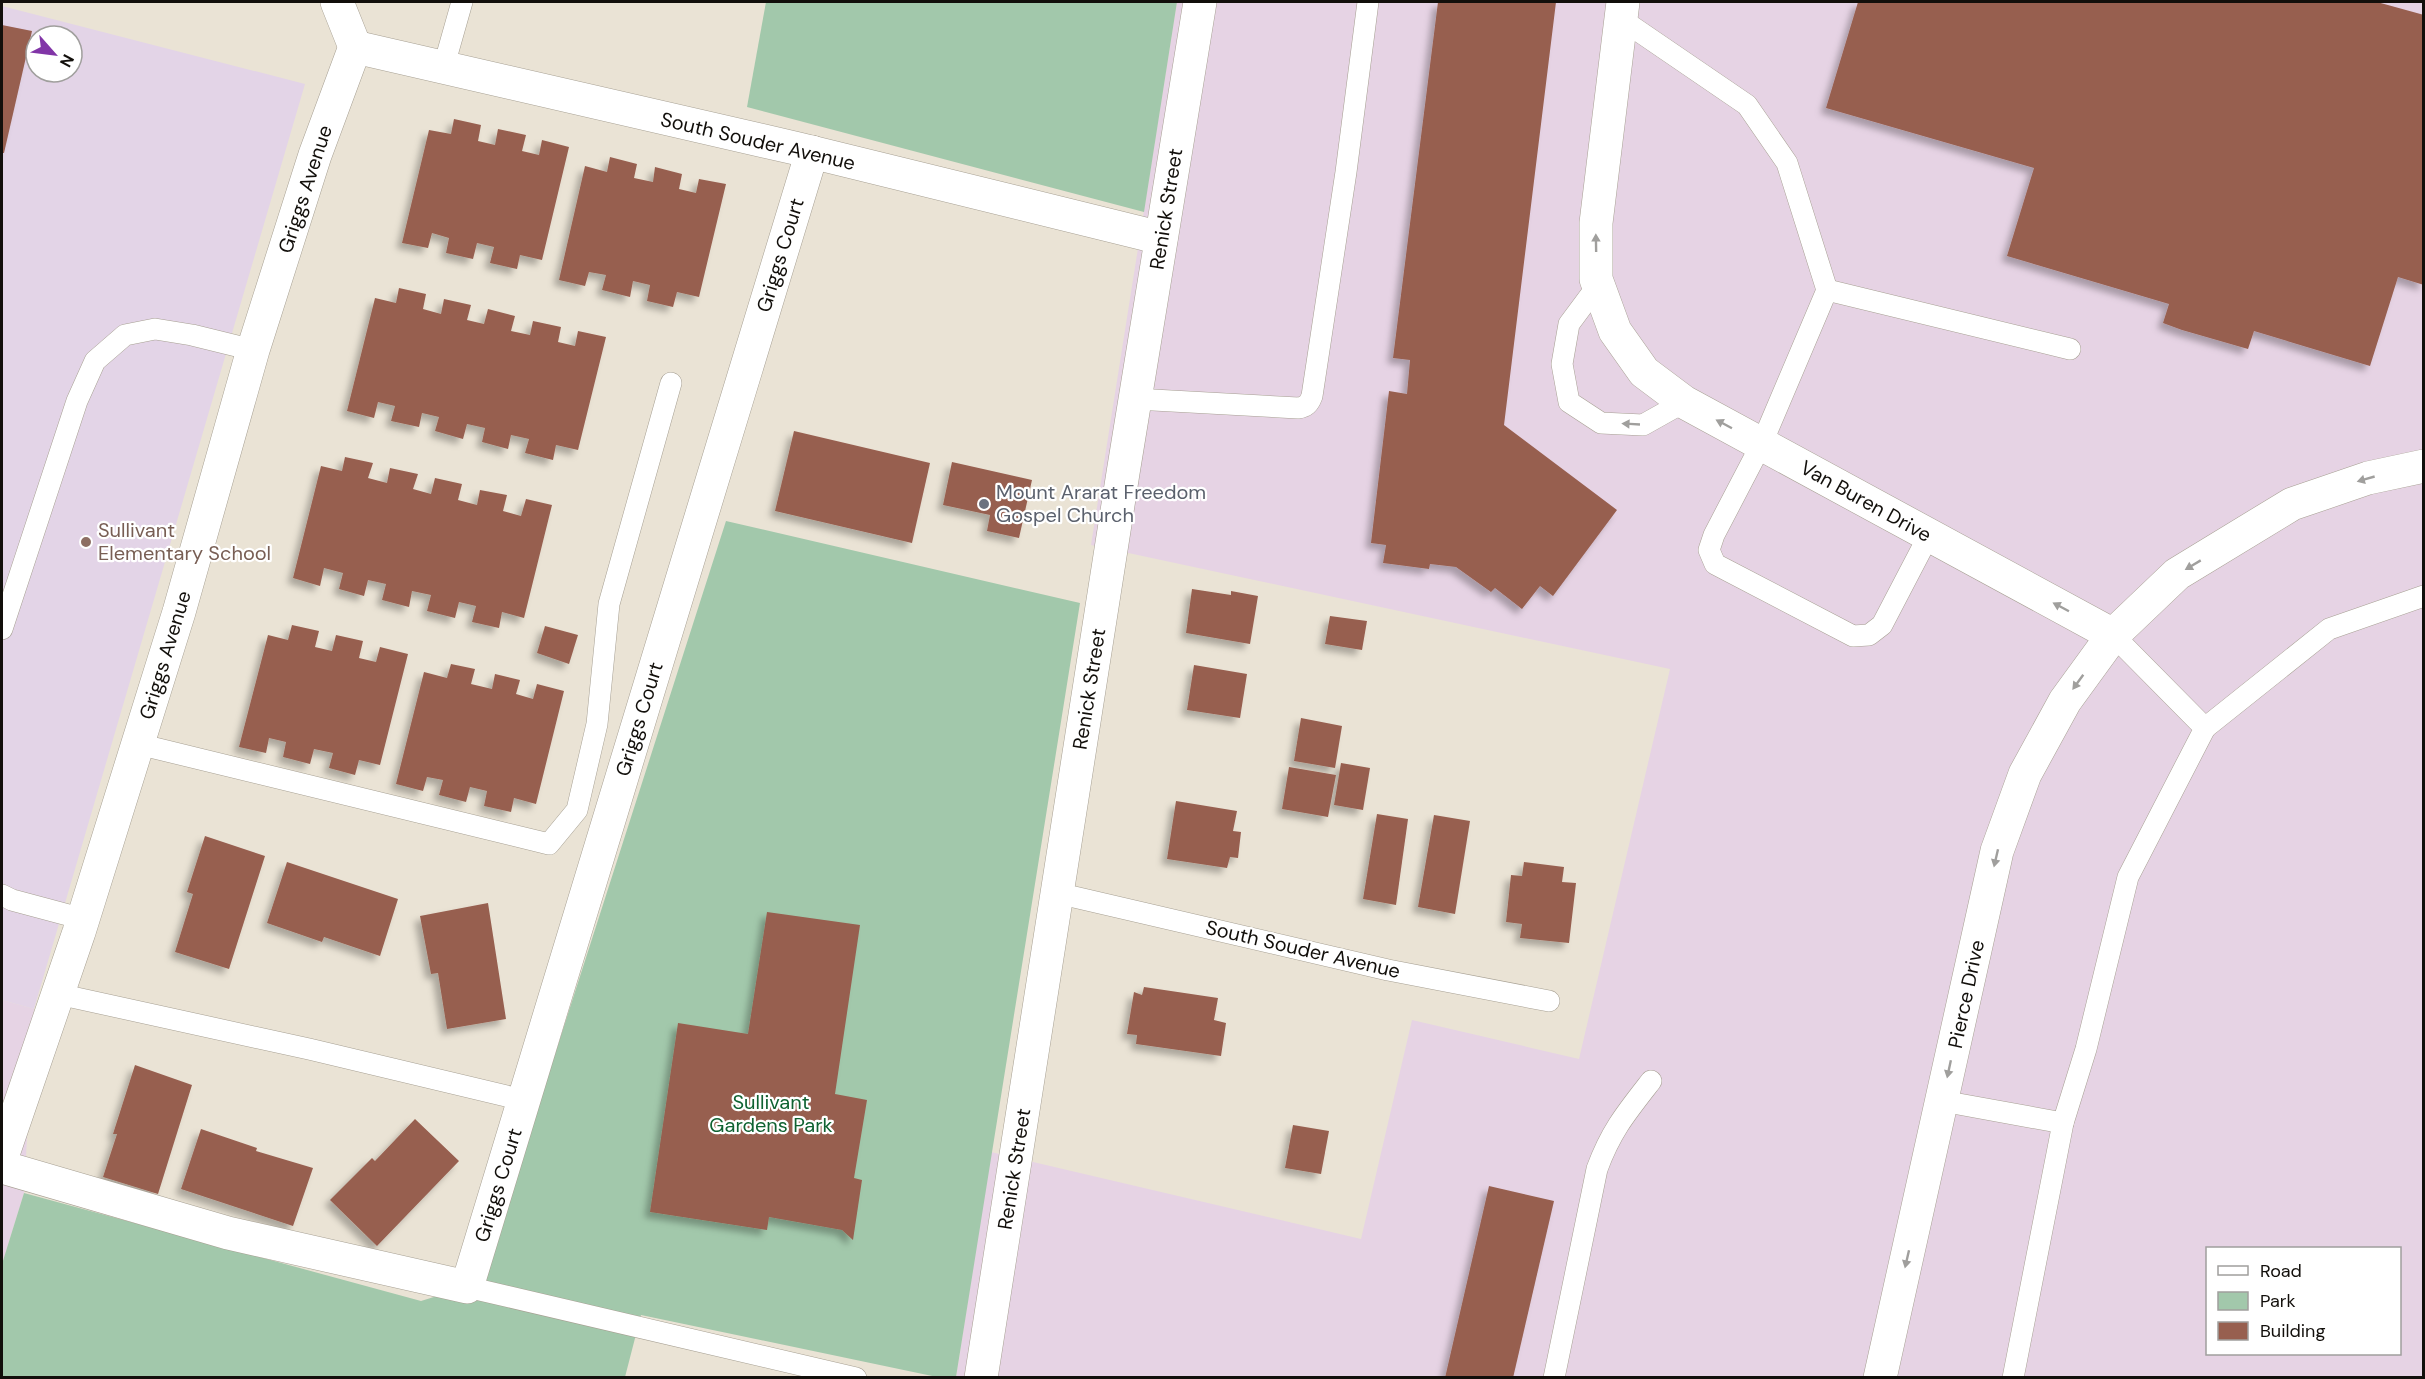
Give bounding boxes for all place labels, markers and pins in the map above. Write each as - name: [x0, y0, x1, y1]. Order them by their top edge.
- place label: Mount Ararat Freedom Gospel Church: [996, 479, 1206, 528]
- marker: Mount Ararat Freedom Gospel Church: [977, 497, 991, 511]
- place label: Sullivant Elementary School: [98, 517, 271, 566]
- marker: Sullivant Elementary School: [79, 535, 93, 549]

